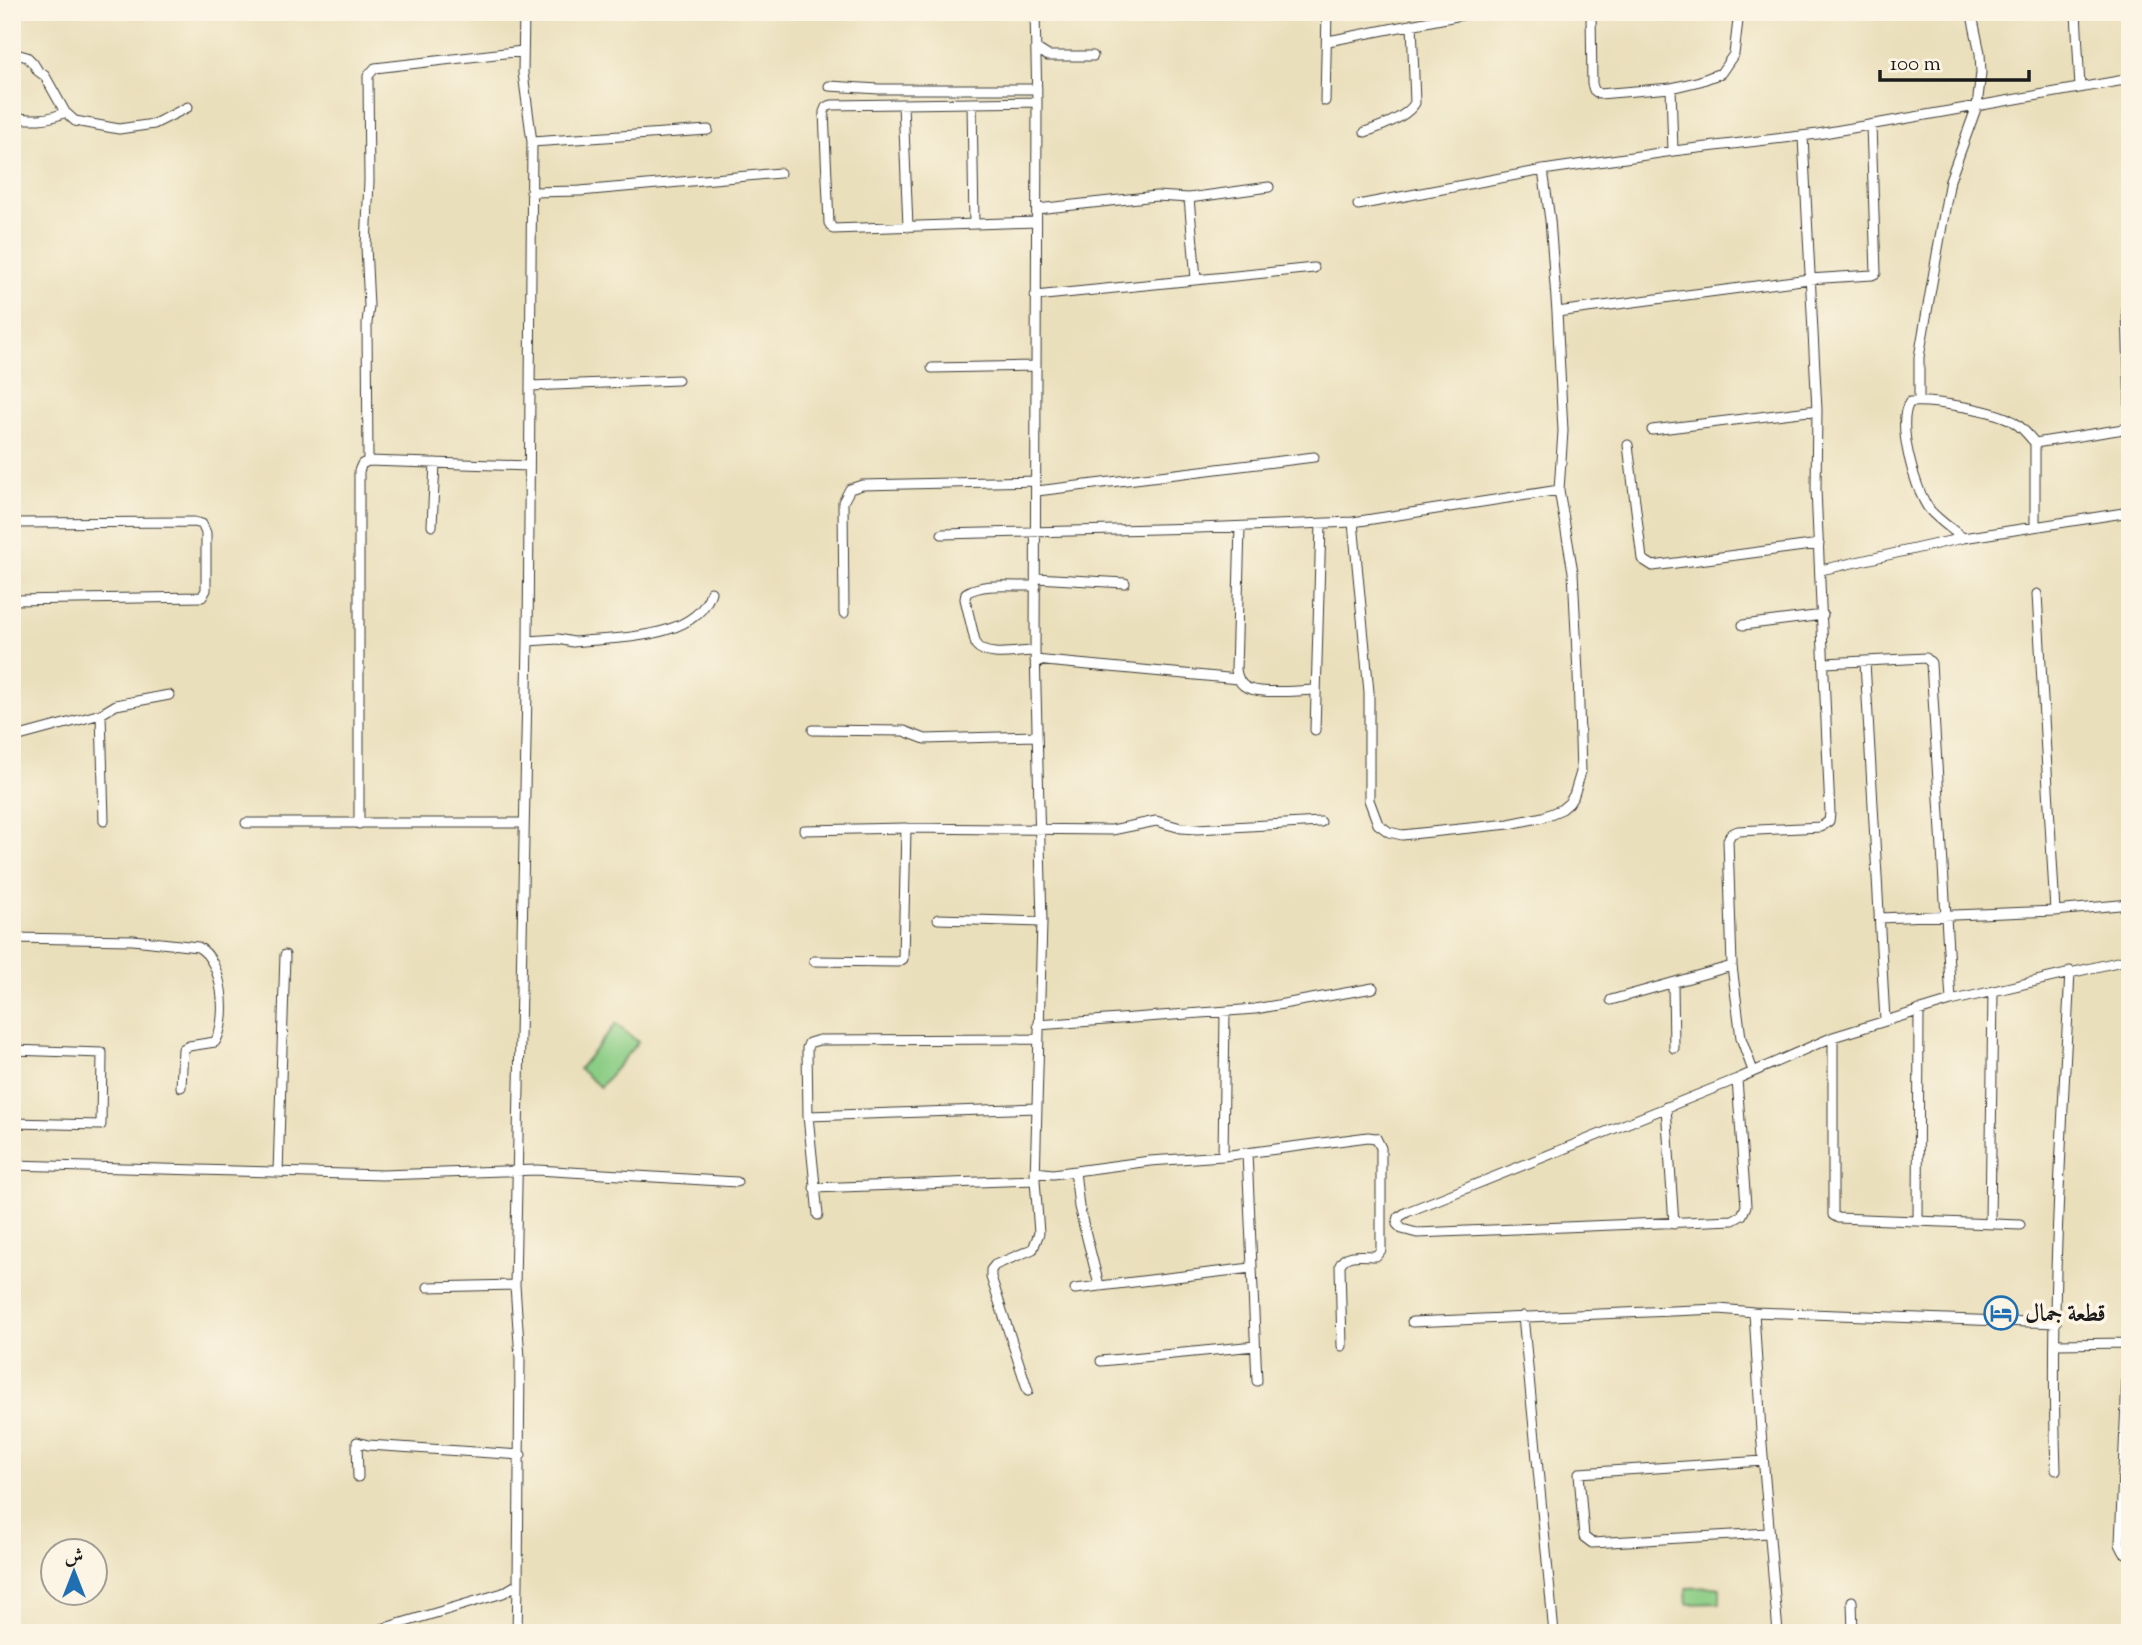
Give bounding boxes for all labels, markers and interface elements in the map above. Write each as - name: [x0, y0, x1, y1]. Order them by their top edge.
- scale bar: [1880, 38, 2028, 82]
- text: 100 m: [1890, 50, 1941, 80]
- hotel icon: قطعة جمال: [1982, 1294, 2020, 1332]
- place label: قطعة جمال: [2025, 1298, 2106, 1332]
- north arrow: [38, 1536, 108, 1606]
- text: ش: [65, 1544, 83, 1571]

